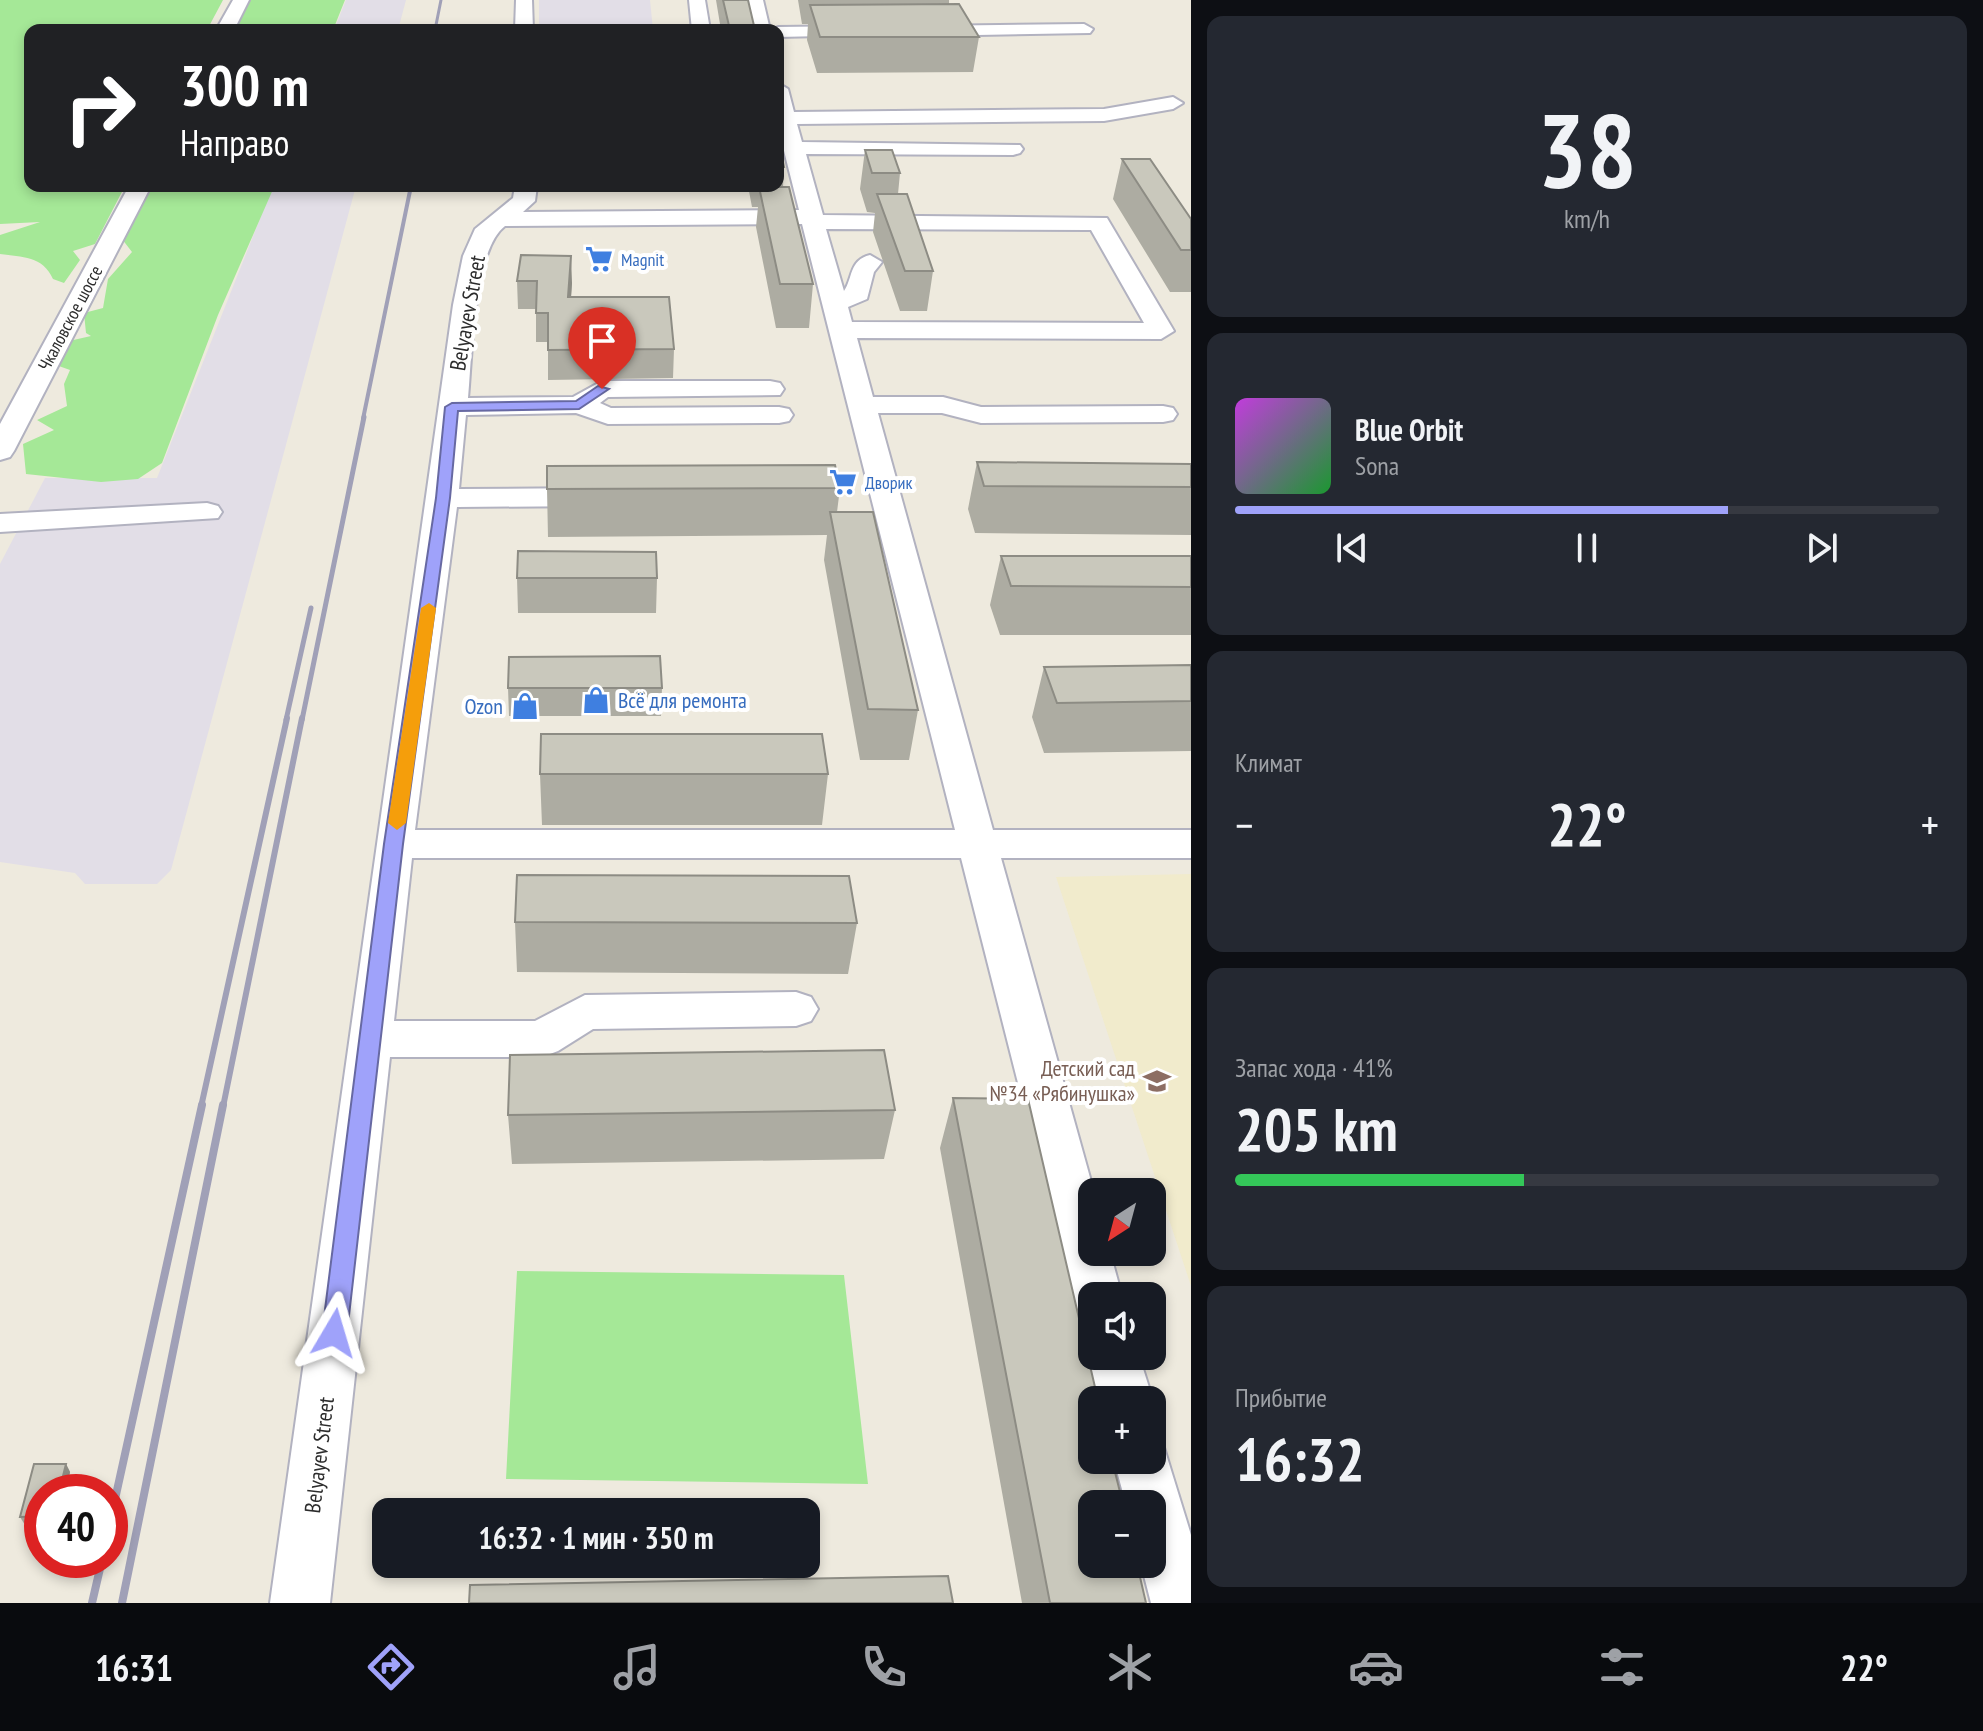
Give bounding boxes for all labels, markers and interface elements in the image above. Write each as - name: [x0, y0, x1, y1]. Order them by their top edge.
- text: 300 m: [180, 49, 309, 121]
- icon: right: [48, 56, 152, 160]
- text: 38: [1537, 82, 1637, 217]
- text: Направо: [180, 119, 289, 166]
- text: km/h: [1564, 202, 1610, 235]
- supermarket icon: Magnit: [584, 244, 614, 274]
- place label: Magnit: [621, 248, 664, 271]
- street label: Belyayev Street: [443, 253, 491, 373]
- street label: Чкаловское шоссе: [33, 262, 107, 374]
- pin: [568, 307, 636, 389]
- icon: arrive: [580, 319, 624, 363]
- text: Blue Orbit: [1355, 410, 1463, 449]
- text: Sona: [1355, 449, 1399, 482]
- supermarket icon: Дворик: [828, 467, 858, 497]
- place label: Дворик: [865, 471, 913, 494]
- icon: previous: [1330, 526, 1374, 570]
- icon: pause: [1565, 526, 1609, 570]
- icon: next: [1800, 526, 1844, 570]
- shop icon: Всё для ремонта: [581, 685, 611, 715]
- place label: Всё для ремонта: [618, 686, 747, 714]
- shop icon: Ozon: [510, 691, 540, 721]
- place label: Ozon: [464, 692, 503, 720]
- text: Климат: [1235, 746, 1302, 779]
- text: 22°: [1547, 785, 1627, 863]
- text: −: [1235, 796, 1253, 853]
- text: +: [1921, 796, 1939, 853]
- text: Запас хода · 41%: [1235, 1051, 1393, 1084]
- place label: Детский сад №34 «Рябинушка»: [990, 1054, 1135, 1107]
- school or university icon: Детский сад №34 «Рябинушка»: [1142, 1066, 1172, 1096]
- text: 205 km: [1235, 1090, 1398, 1168]
- north arrow: [1078, 1178, 1166, 1266]
- map controls: [1078, 1178, 1166, 1578]
- button: sound: [1078, 1282, 1166, 1370]
- position arrow: [292, 1291, 376, 1375]
- text: Прибытие: [1235, 1381, 1327, 1414]
- button: +: [1078, 1386, 1166, 1474]
- street label: Belyayev Street: [298, 1395, 340, 1515]
- text: 16:32: [1235, 1420, 1365, 1498]
- speed limit sign: 40: [24, 1474, 128, 1578]
- button: −: [1078, 1490, 1166, 1578]
- text: 16:32 · 1 мин · 350 m: [478, 1518, 714, 1557]
- icon: directions: [363, 1639, 419, 1695]
- icon: music: [609, 1639, 665, 1695]
- icon: phone: [856, 1639, 912, 1695]
- icon: climate: [1102, 1639, 1158, 1695]
- icon: car: [1348, 1639, 1404, 1695]
- icon: filters: [1594, 1639, 1650, 1695]
- text: 16:31: [95, 1644, 173, 1691]
- text: 22°: [1840, 1644, 1888, 1691]

